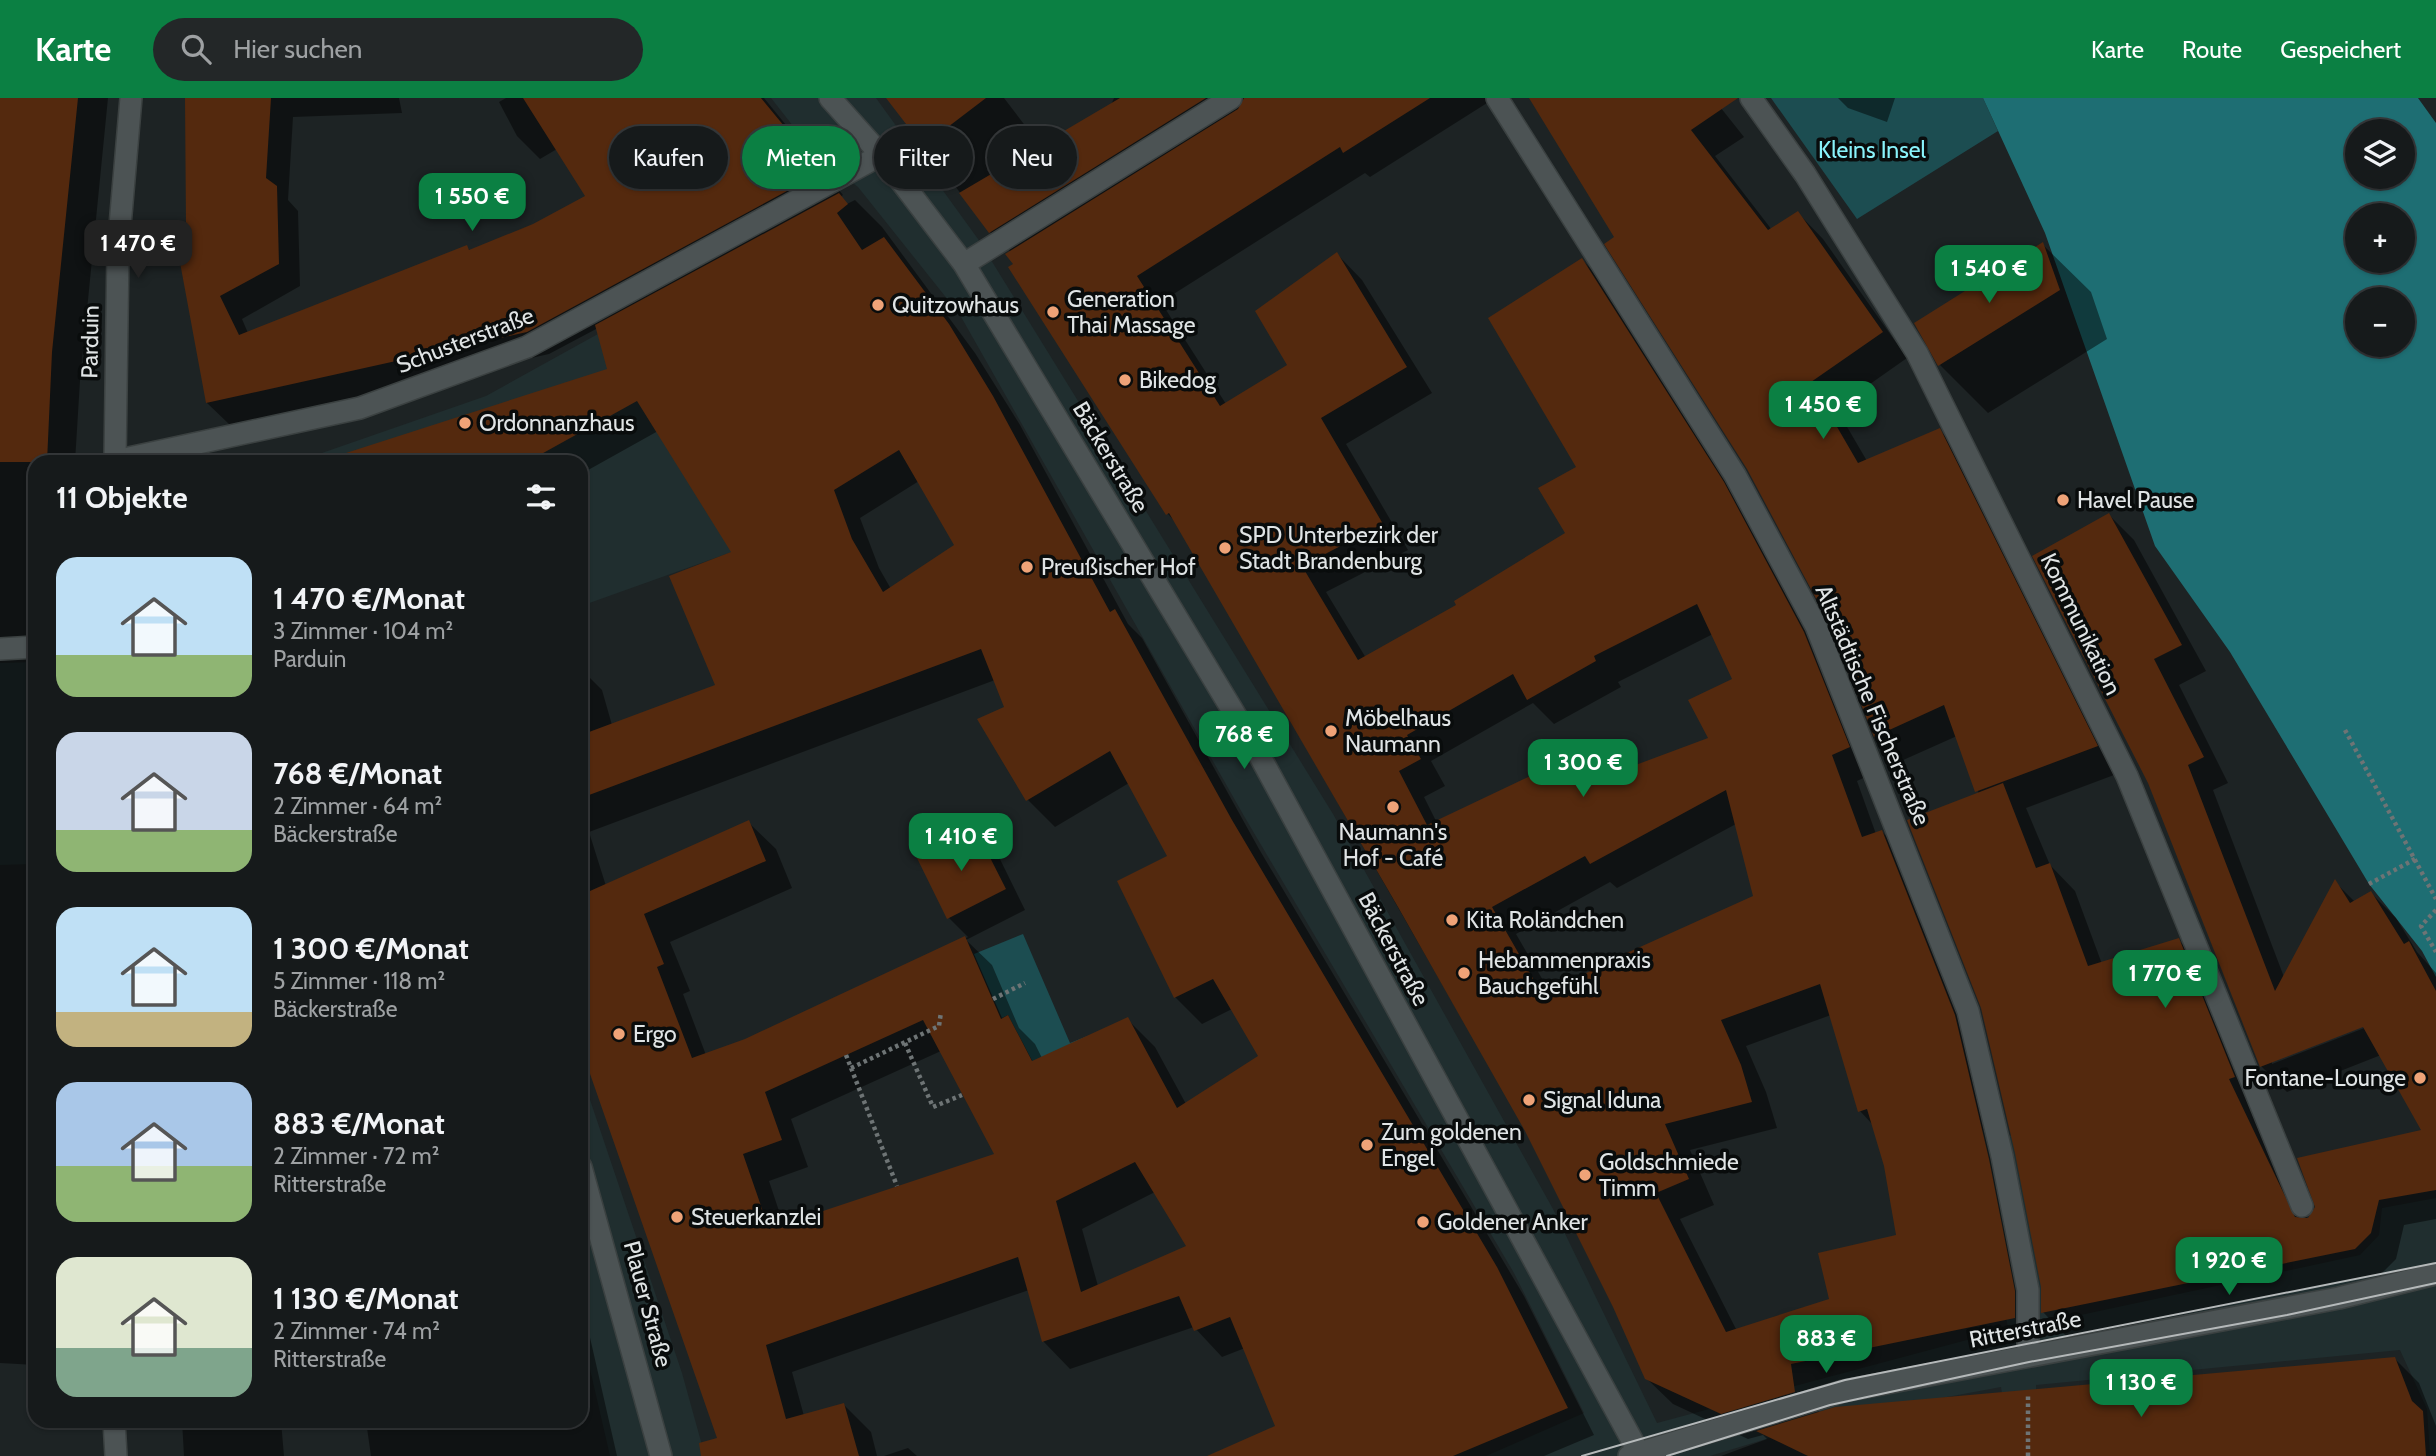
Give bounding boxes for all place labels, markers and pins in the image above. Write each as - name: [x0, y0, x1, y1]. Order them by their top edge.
- pin: 1 550 €: [407, 174, 537, 233]
- pin: 1 470 €: [73, 220, 203, 280]
- pin: 1 540 €: [1924, 246, 2054, 305]
- place label: Generation Thai Massage: [1067, 285, 1196, 339]
- place label: Quitzowhaus: [892, 291, 1019, 319]
- marker: Quitzowhaus: [870, 297, 886, 313]
- marker: Generation Thai Massage: [1045, 304, 1061, 320]
- place label: Bikedog: [1139, 366, 1216, 394]
- marker: Bikedog: [1117, 372, 1133, 388]
- pin: 1 450 €: [1758, 382, 1888, 441]
- place label: Ordonnanzhaus: [479, 409, 634, 437]
- marker: Ordonnanzhaus: [457, 415, 473, 431]
- place label: Havel Pause: [2077, 486, 2195, 514]
- marker: Havel Pause: [2055, 492, 2071, 508]
- place label: SPD Unterbezirk der Stadt Brandenburg: [1239, 521, 1439, 575]
- marker: SPD Unterbezirk der Stadt Brandenburg: [1217, 540, 1233, 556]
- place label: Preußischer Hof: [1041, 553, 1196, 581]
- marker: Preußischer Hof: [1019, 559, 1035, 575]
- place label: Möbelhaus Naumann: [1345, 704, 1451, 758]
- pin: 768 €: [1195, 712, 1293, 771]
- marker: Möbelhaus Naumann: [1323, 723, 1339, 739]
- pin: 1 300 €: [1518, 740, 1648, 799]
- marker: Naumann's Hof - Café: [1385, 799, 1401, 815]
- pin: 1 410 €: [896, 814, 1026, 873]
- place label: Naumann's Hof - Café: [1339, 818, 1447, 872]
- place label: Kita Roländchen: [1466, 906, 1624, 934]
- marker: Kita Roländchen: [1444, 912, 1460, 928]
- place label: Hebammenpraxis Bauchgefühl: [1478, 946, 1651, 1000]
- pin: 1 770 €: [2100, 950, 2230, 1010]
- marker: Hebammenpraxis Bauchgefühl: [1456, 965, 1472, 981]
- place label: Ergo: [633, 1020, 677, 1048]
- marker: Ergo: [611, 1026, 627, 1042]
- place label: Fontane-Lounge: [2244, 1064, 2406, 1092]
- marker: Fontane-Lounge: [2412, 1070, 2428, 1086]
- place label: Signal Iduna: [1543, 1086, 1661, 1114]
- marker: Signal Iduna: [1521, 1092, 1537, 1108]
- place label: Zum goldenen Engel: [1381, 1118, 1522, 1172]
- marker: Zum goldenen Engel: [1359, 1137, 1375, 1153]
- place label: Goldschmiede Timm: [1599, 1148, 1739, 1202]
- marker: Goldschmiede Timm: [1577, 1167, 1593, 1183]
- place label: Steuerkanzlei: [691, 1203, 822, 1231]
- place label: Goldener Anker: [1437, 1208, 1589, 1236]
- marker: Steuerkanzlei: [669, 1209, 685, 1225]
- marker: Goldener Anker: [1415, 1214, 1431, 1230]
- pin: 1 920 €: [2164, 1238, 2294, 1297]
- pin: 883 €: [1777, 1316, 1875, 1375]
- pin: 1 130 €: [2076, 1360, 2206, 1419]

